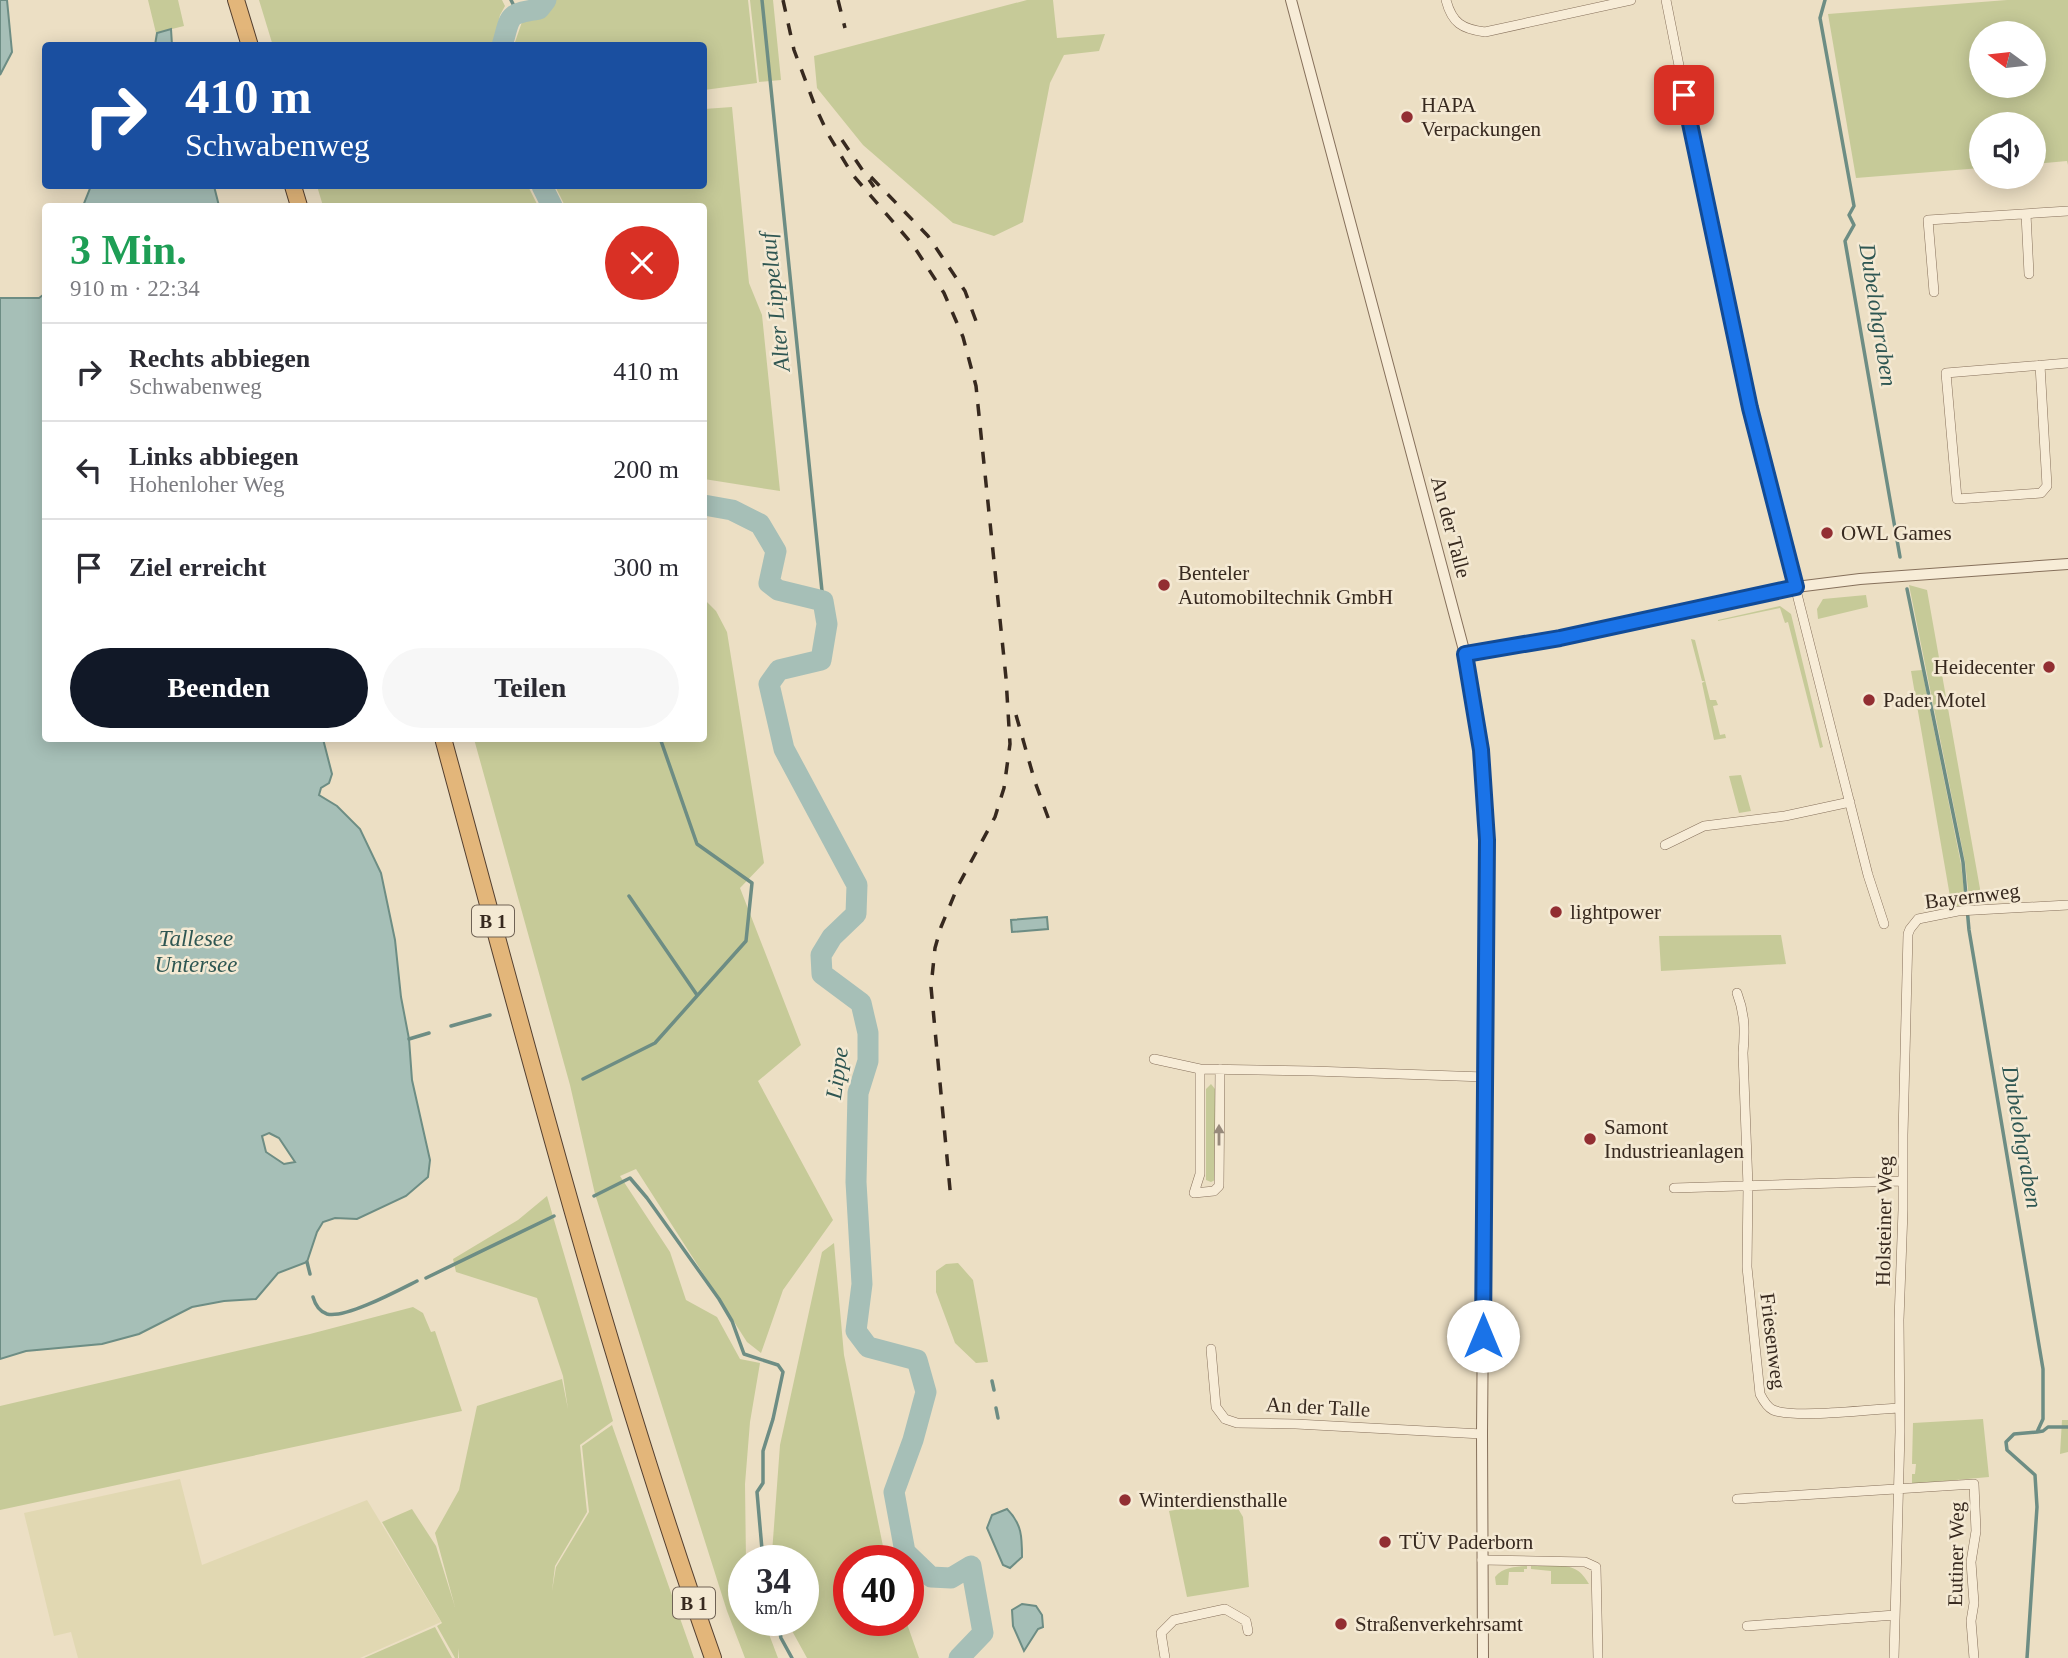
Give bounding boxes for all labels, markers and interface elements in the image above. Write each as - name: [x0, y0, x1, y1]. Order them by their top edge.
- north arrow: [1969, 21, 2046, 98]
- map controls: [1969, 21, 2046, 189]
- pin: [1654, 65, 1714, 125]
- text: 410 m: [185, 69, 312, 124]
- icon: right: [70, 70, 161, 161]
- icon: arrive: [1665, 76, 1703, 114]
- place label: HAPA Verpackungen: [1421, 93, 1542, 141]
- marker: HAPA Verpackungen: [1399, 109, 1415, 125]
- button: sound: [1969, 112, 2046, 189]
- text: Schwabenweg: [185, 127, 370, 163]
- button: close: [605, 226, 679, 300]
- text: 3 Min.: [70, 227, 187, 273]
- water label: Alter Lippelauf: [755, 228, 795, 375]
- water label: Dubelohgraben: [1854, 241, 1902, 388]
- text: 910 m · 22:34: [70, 276, 200, 301]
- text: Rechts abbiegen: [129, 344, 310, 373]
- icon: right: [70, 353, 108, 391]
- text: 410 m: [613, 357, 679, 386]
- text: Schwabenweg: [129, 374, 262, 399]
- text: Links abbiegen: [129, 442, 299, 471]
- icon: left: [70, 451, 108, 489]
- text: 200 m: [613, 455, 679, 484]
- text: Hohenloher Weg: [129, 472, 285, 497]
- street label: An der Talle: [1426, 474, 1476, 580]
- place label: OWL Games: [1841, 521, 1952, 545]
- marker: OWL Games: [1819, 525, 1835, 541]
- icon: arrive: [70, 549, 108, 587]
- text: Ziel erreicht: [129, 553, 266, 582]
- text: 300 m: [613, 553, 679, 582]
- place label: Benteler Automobiltechnik GmbH: [1178, 561, 1393, 609]
- marker: Benteler Automobiltechnik GmbH: [1156, 577, 1172, 593]
- button: Beenden: [70, 648, 368, 728]
- button: Teilen: [382, 648, 679, 728]
- place label: Heidecenter: [1934, 655, 2035, 679]
- marker: Heidecenter: [2041, 659, 2057, 675]
- place label: Pader Motel: [1883, 688, 1986, 712]
- marker: Pader Motel: [1861, 692, 1877, 708]
- street label: Bayernweg: [1923, 878, 2021, 914]
- place label: lightpower: [1570, 900, 1661, 924]
- marker: lightpower: [1548, 904, 1564, 920]
- road number: B 1: [472, 906, 514, 937]
- water label: Tallesee Untersee: [154, 926, 238, 977]
- water label: Lippe: [821, 1045, 853, 1102]
- water label: Dubelohgraben: [1997, 1063, 2047, 1210]
- place label: Samont Industrieanlagen: [1604, 1115, 1744, 1163]
- one-way arrow: [1213, 1124, 1225, 1146]
- marker: Samont Industrieanlagen: [1582, 1131, 1598, 1147]
- street label: Holsteiner Weg: [1871, 1155, 1897, 1286]
- street label: Friesenweg: [1755, 1291, 1791, 1391]
- position arrow: [1446, 1299, 1520, 1373]
- street label: An der Talle: [1265, 1392, 1371, 1422]
- place label: Winterdiensthalle: [1139, 1488, 1287, 1512]
- marker: Winterdiensthalle: [1117, 1492, 1133, 1508]
- street label: Eutiner Weg: [1943, 1501, 1969, 1607]
- place label: TÜV Paderborn: [1399, 1530, 1534, 1554]
- marker: TÜV Paderborn: [1377, 1534, 1393, 1550]
- speed limit sign: 40: [833, 1545, 924, 1636]
- text: 34: [756, 1562, 791, 1601]
- road number: B 1: [673, 1588, 715, 1618]
- text: km/h: [755, 1598, 792, 1618]
- place label: Straßenverkehrsamt: [1355, 1612, 1523, 1636]
- marker: Straßenverkehrsamt: [1333, 1616, 1349, 1632]

